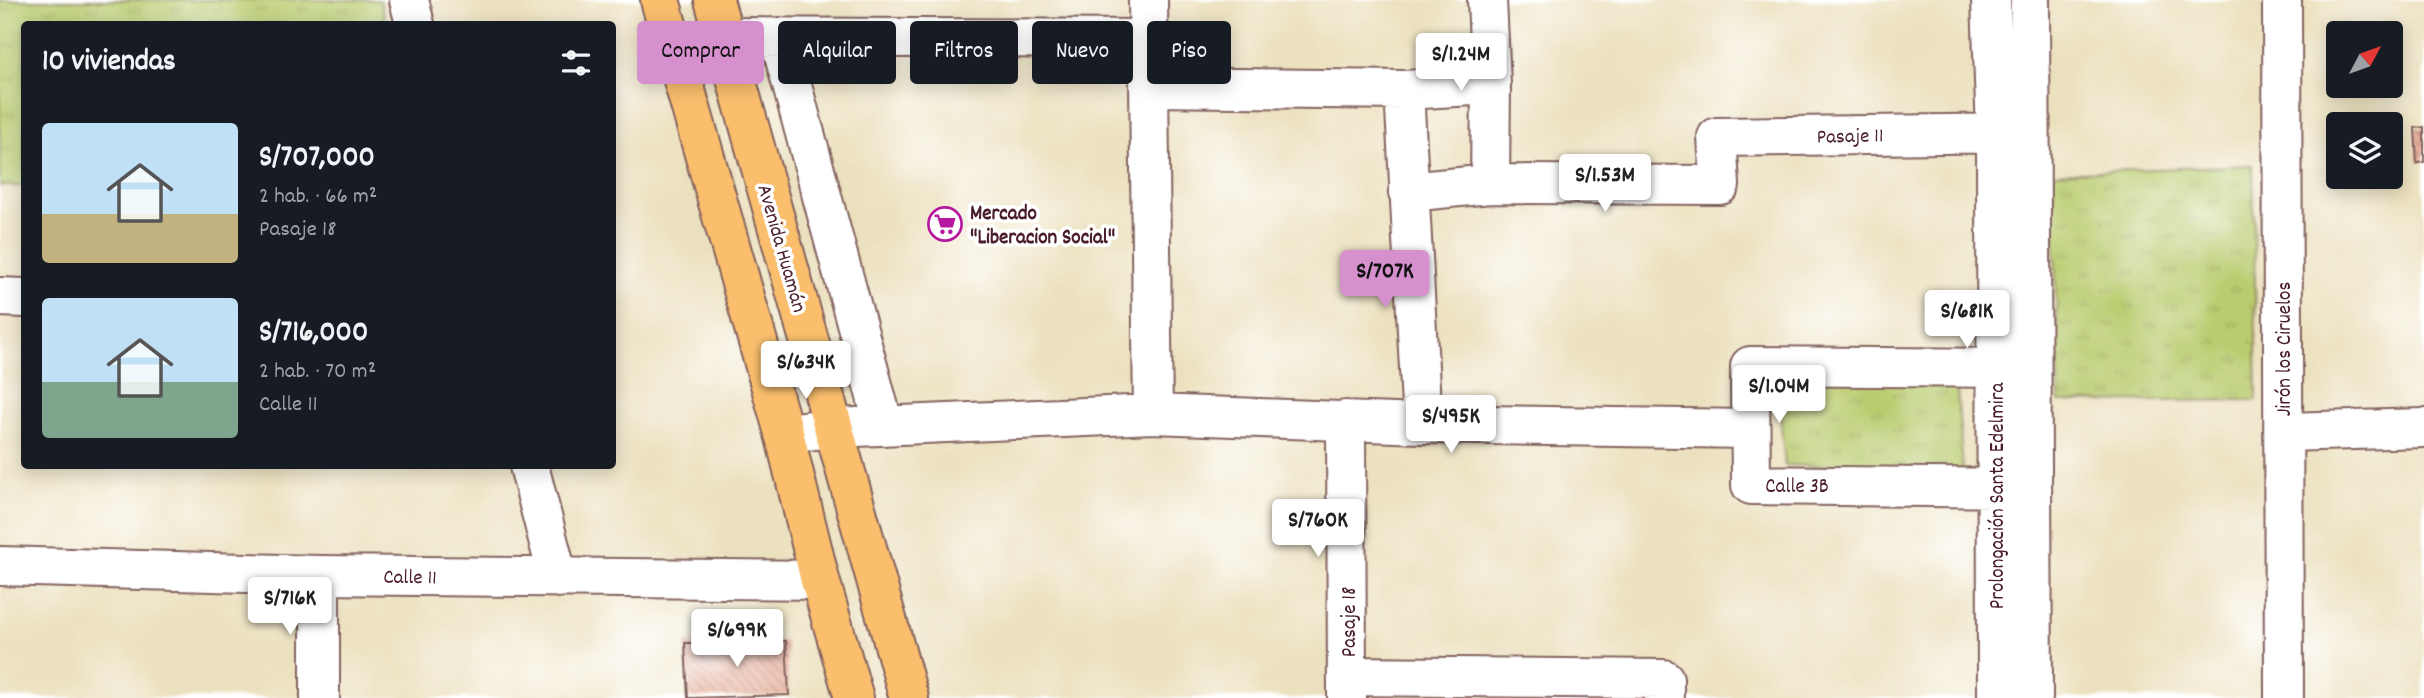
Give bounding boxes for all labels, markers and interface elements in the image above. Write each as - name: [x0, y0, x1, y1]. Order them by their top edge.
- chip: Comprar: [637, 21, 764, 84]
- chip: Alquilar: [778, 21, 896, 84]
- chip: Filtros: [910, 21, 1018, 84]
- chip: Nuevo: [1032, 21, 1133, 84]
- chip: Piso: [1147, 21, 1231, 84]
- north arrow: [2326, 21, 2403, 98]
- map controls: [2326, 21, 2403, 189]
- pin: S/1.24M: [1396, 34, 1526, 93]
- text: S/1.24M: [1432, 39, 1490, 72]
- text: 10 viviendas: [42, 42, 176, 85]
- icon: filters: [557, 44, 595, 82]
- button: layers: [2326, 112, 2403, 189]
- street label: Pasaje 11: [1816, 122, 1884, 154]
- text: S/707,000: [259, 138, 375, 181]
- icon: home: [98, 151, 182, 235]
- pin: S/1.53M: [1540, 154, 1670, 214]
- text: S/1.53M: [1575, 160, 1635, 193]
- text: 2 hab. · 66 m²: [259, 181, 377, 214]
- street label: Avenida Huamán: [748, 181, 813, 316]
- place label: Mercado "Liberacion Social": [970, 200, 1115, 254]
- supermarket icon: Mercado "Liberacion Social": [926, 205, 964, 243]
- text: Pasaje 18: [259, 214, 336, 247]
- pin: S/707K: [1328, 250, 1442, 310]
- text: S/707K: [1356, 256, 1414, 289]
- street label: Jirón los Ciruelos: [2271, 282, 2301, 416]
- pin: S/681K: [1910, 290, 2024, 350]
- text: S/681K: [1941, 296, 1993, 329]
- text: S/716,000: [259, 313, 368, 356]
- icon: home: [98, 326, 182, 410]
- pin: S/634K: [749, 342, 863, 401]
- text: S/634K: [777, 347, 835, 380]
- text: 2 hab. · 70 m²: [259, 356, 376, 389]
- pin: S/1.04M: [1714, 366, 1844, 425]
- text: S/1.04M: [1748, 371, 1810, 404]
- street label: Prolongación Santa Edelmira: [1984, 382, 2014, 609]
- text: Calle 11: [259, 389, 318, 422]
- pin: S/495K: [1394, 396, 1508, 455]
- text: S/495K: [1422, 401, 1480, 434]
- street label: Calle 3B: [1765, 473, 1829, 503]
- pin: S/760K: [1261, 500, 1375, 559]
- text: S/760K: [1288, 505, 1348, 538]
- street label: Calle 11: [383, 564, 437, 594]
- pin: S/716K: [233, 578, 347, 637]
- text: S/716K: [264, 583, 316, 616]
- street label: Pasaje 18: [1336, 587, 1366, 657]
- pin: S/699K: [680, 610, 794, 669]
- text: S/699K: [707, 615, 767, 648]

